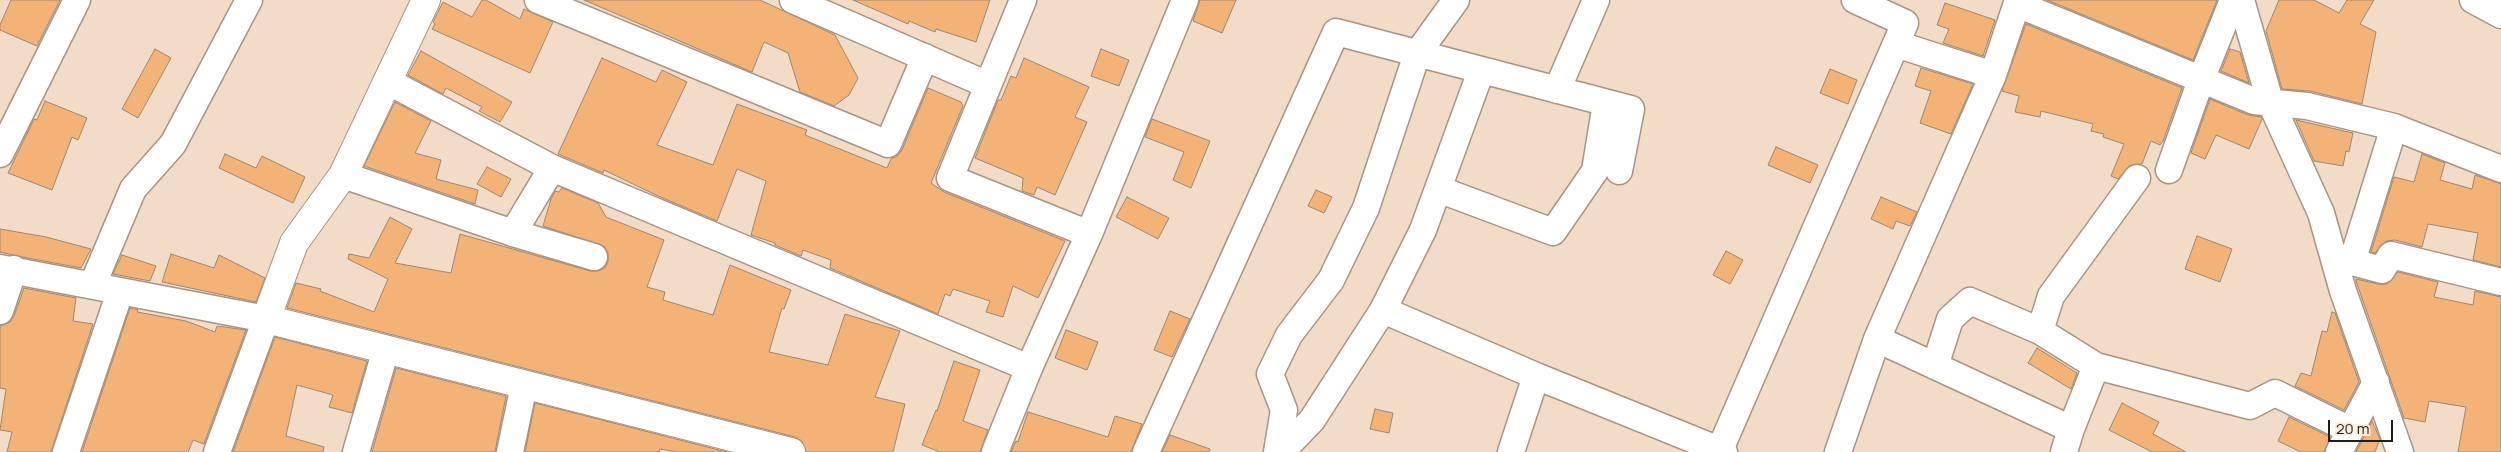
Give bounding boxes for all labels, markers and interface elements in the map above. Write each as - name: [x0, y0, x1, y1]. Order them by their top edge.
- scale bar: [2331, 410, 2396, 442]
- text: 20 m: [2336, 418, 2369, 439]

